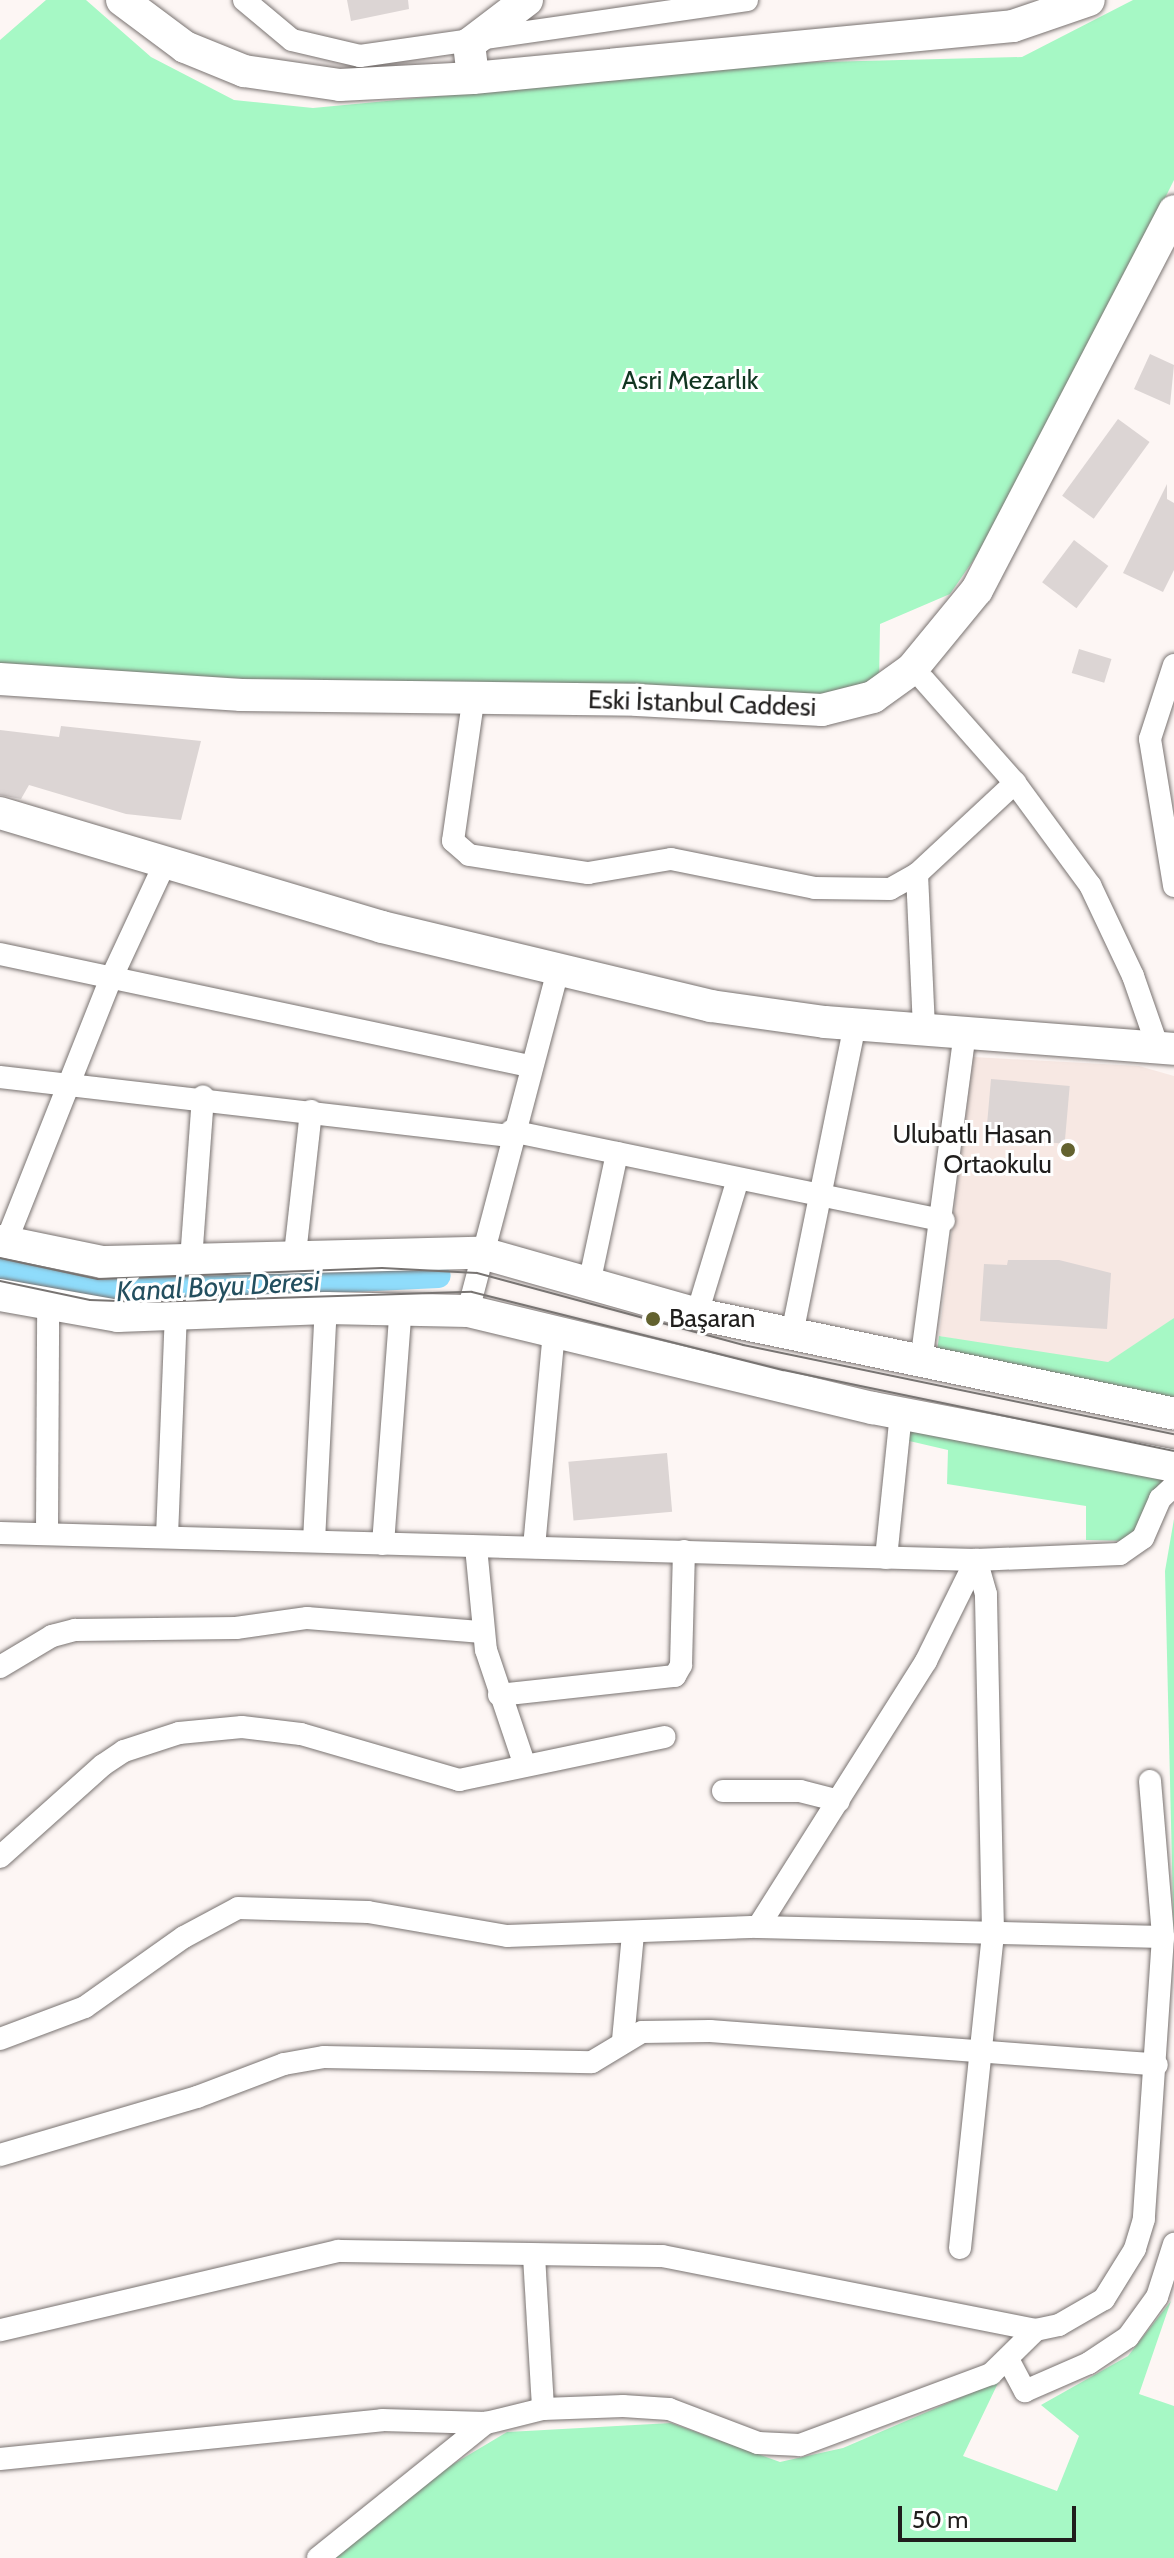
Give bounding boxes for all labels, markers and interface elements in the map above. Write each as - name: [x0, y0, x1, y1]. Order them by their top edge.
- park label: Asri Mezarlık: [622, 365, 758, 397]
- street label: Eski İstanbul Caddesi: [587, 684, 817, 724]
- place label: Ulubatlı Hasan Ortaokulu: [892, 1119, 1052, 1180]
- marker: Ulubatlı Hasan Ortaokulu: [1059, 1141, 1077, 1159]
- water label: Kanal Boyu Deresi: [115, 1264, 321, 1308]
- place label: Başaran: [669, 1303, 755, 1335]
- marker: Başaran: [644, 1310, 662, 1328]
- scale bar: [902, 2490, 1080, 2540]
- text: 50 m: [912, 2505, 968, 2534]

